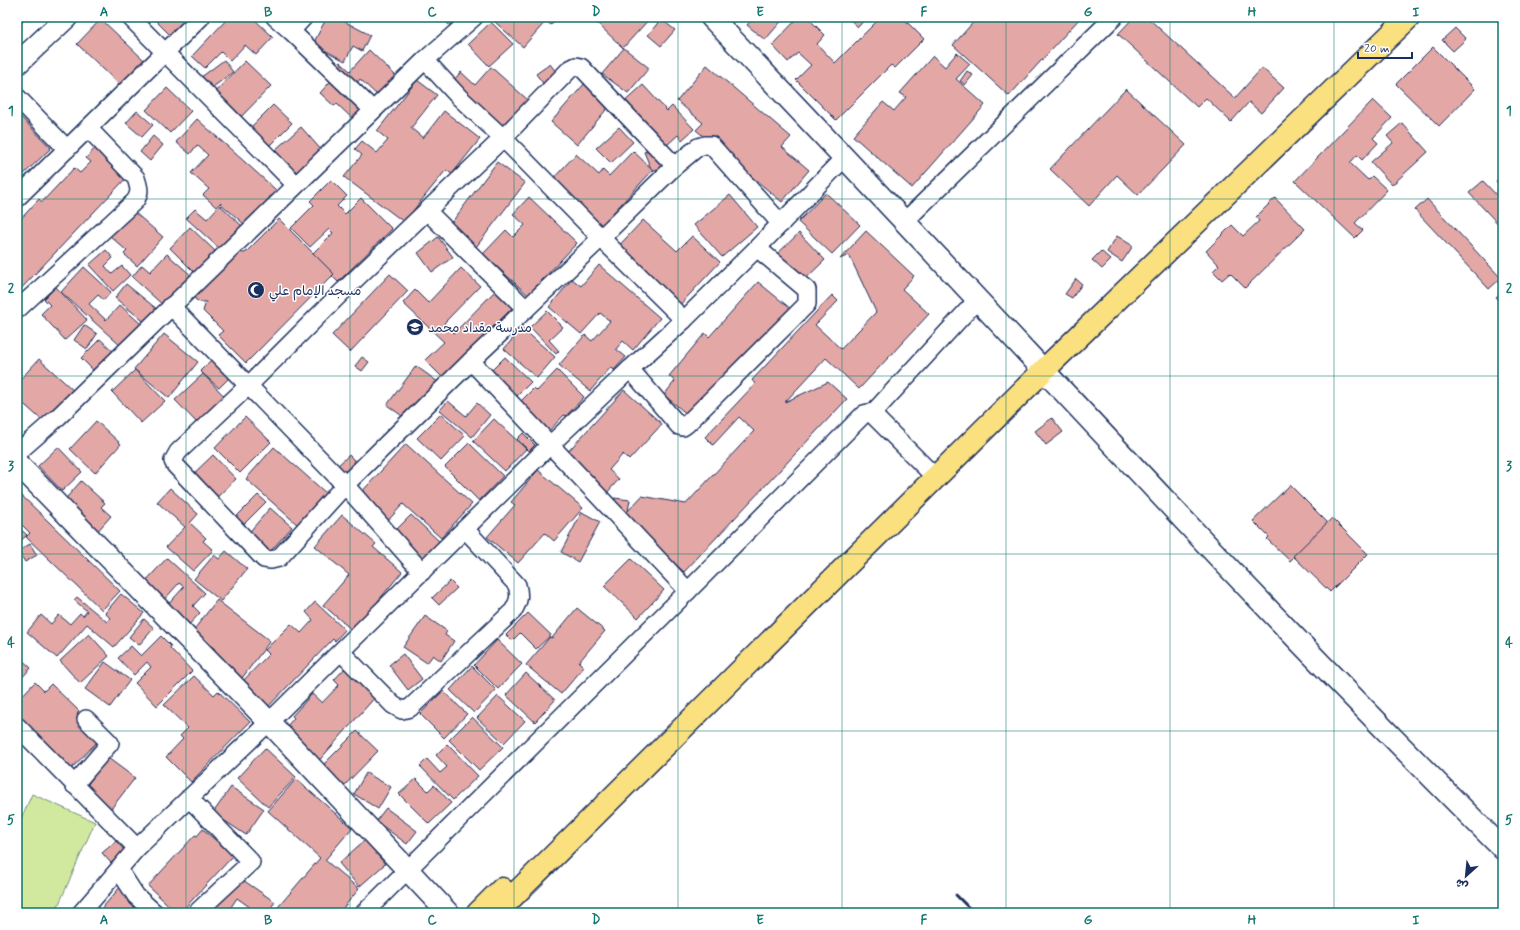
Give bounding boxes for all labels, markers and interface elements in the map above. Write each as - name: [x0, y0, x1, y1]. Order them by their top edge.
- text: A: [100, 4, 108, 21]
- text: B: [264, 4, 273, 21]
- text: C: [427, 4, 437, 21]
- text: D: [592, 4, 601, 21]
- text: E: [756, 4, 764, 21]
- text: F: [921, 4, 928, 21]
- text: G: [1084, 4, 1093, 21]
- text: H: [1248, 4, 1257, 21]
- text: I: [1413, 4, 1420, 21]
- scale bar: [1358, 34, 1412, 60]
- text: 20 m: [1364, 41, 1390, 57]
- text: 1: [8, 103, 14, 120]
- text: 1: [1506, 103, 1512, 120]
- text: 2: [8, 280, 15, 297]
- mosque icon: مسجد الإمام علي: [246, 280, 266, 300]
- text: 2: [1506, 280, 1513, 297]
- place label: مسجد الإمام علي: [269, 283, 361, 302]
- school or university icon: مدرسة مقداد محمد: [405, 317, 425, 337]
- place label: مدرسة مقداد محمد: [428, 320, 532, 337]
- text: 3: [8, 458, 14, 475]
- text: 3: [1506, 458, 1512, 475]
- text: 4: [7, 635, 15, 652]
- text: 4: [1505, 635, 1513, 652]
- text: 5: [7, 812, 15, 829]
- text: 5: [1505, 812, 1513, 829]
- north arrow: [1446, 856, 1486, 896]
- text: ش: [1453, 875, 1470, 893]
- text: A: [100, 912, 108, 929]
- text: B: [264, 912, 273, 929]
- text: C: [427, 912, 437, 929]
- text: D: [592, 912, 601, 929]
- text: E: [756, 912, 764, 929]
- text: F: [921, 912, 928, 929]
- text: G: [1084, 912, 1093, 929]
- text: H: [1248, 912, 1257, 929]
- text: I: [1413, 912, 1420, 929]

